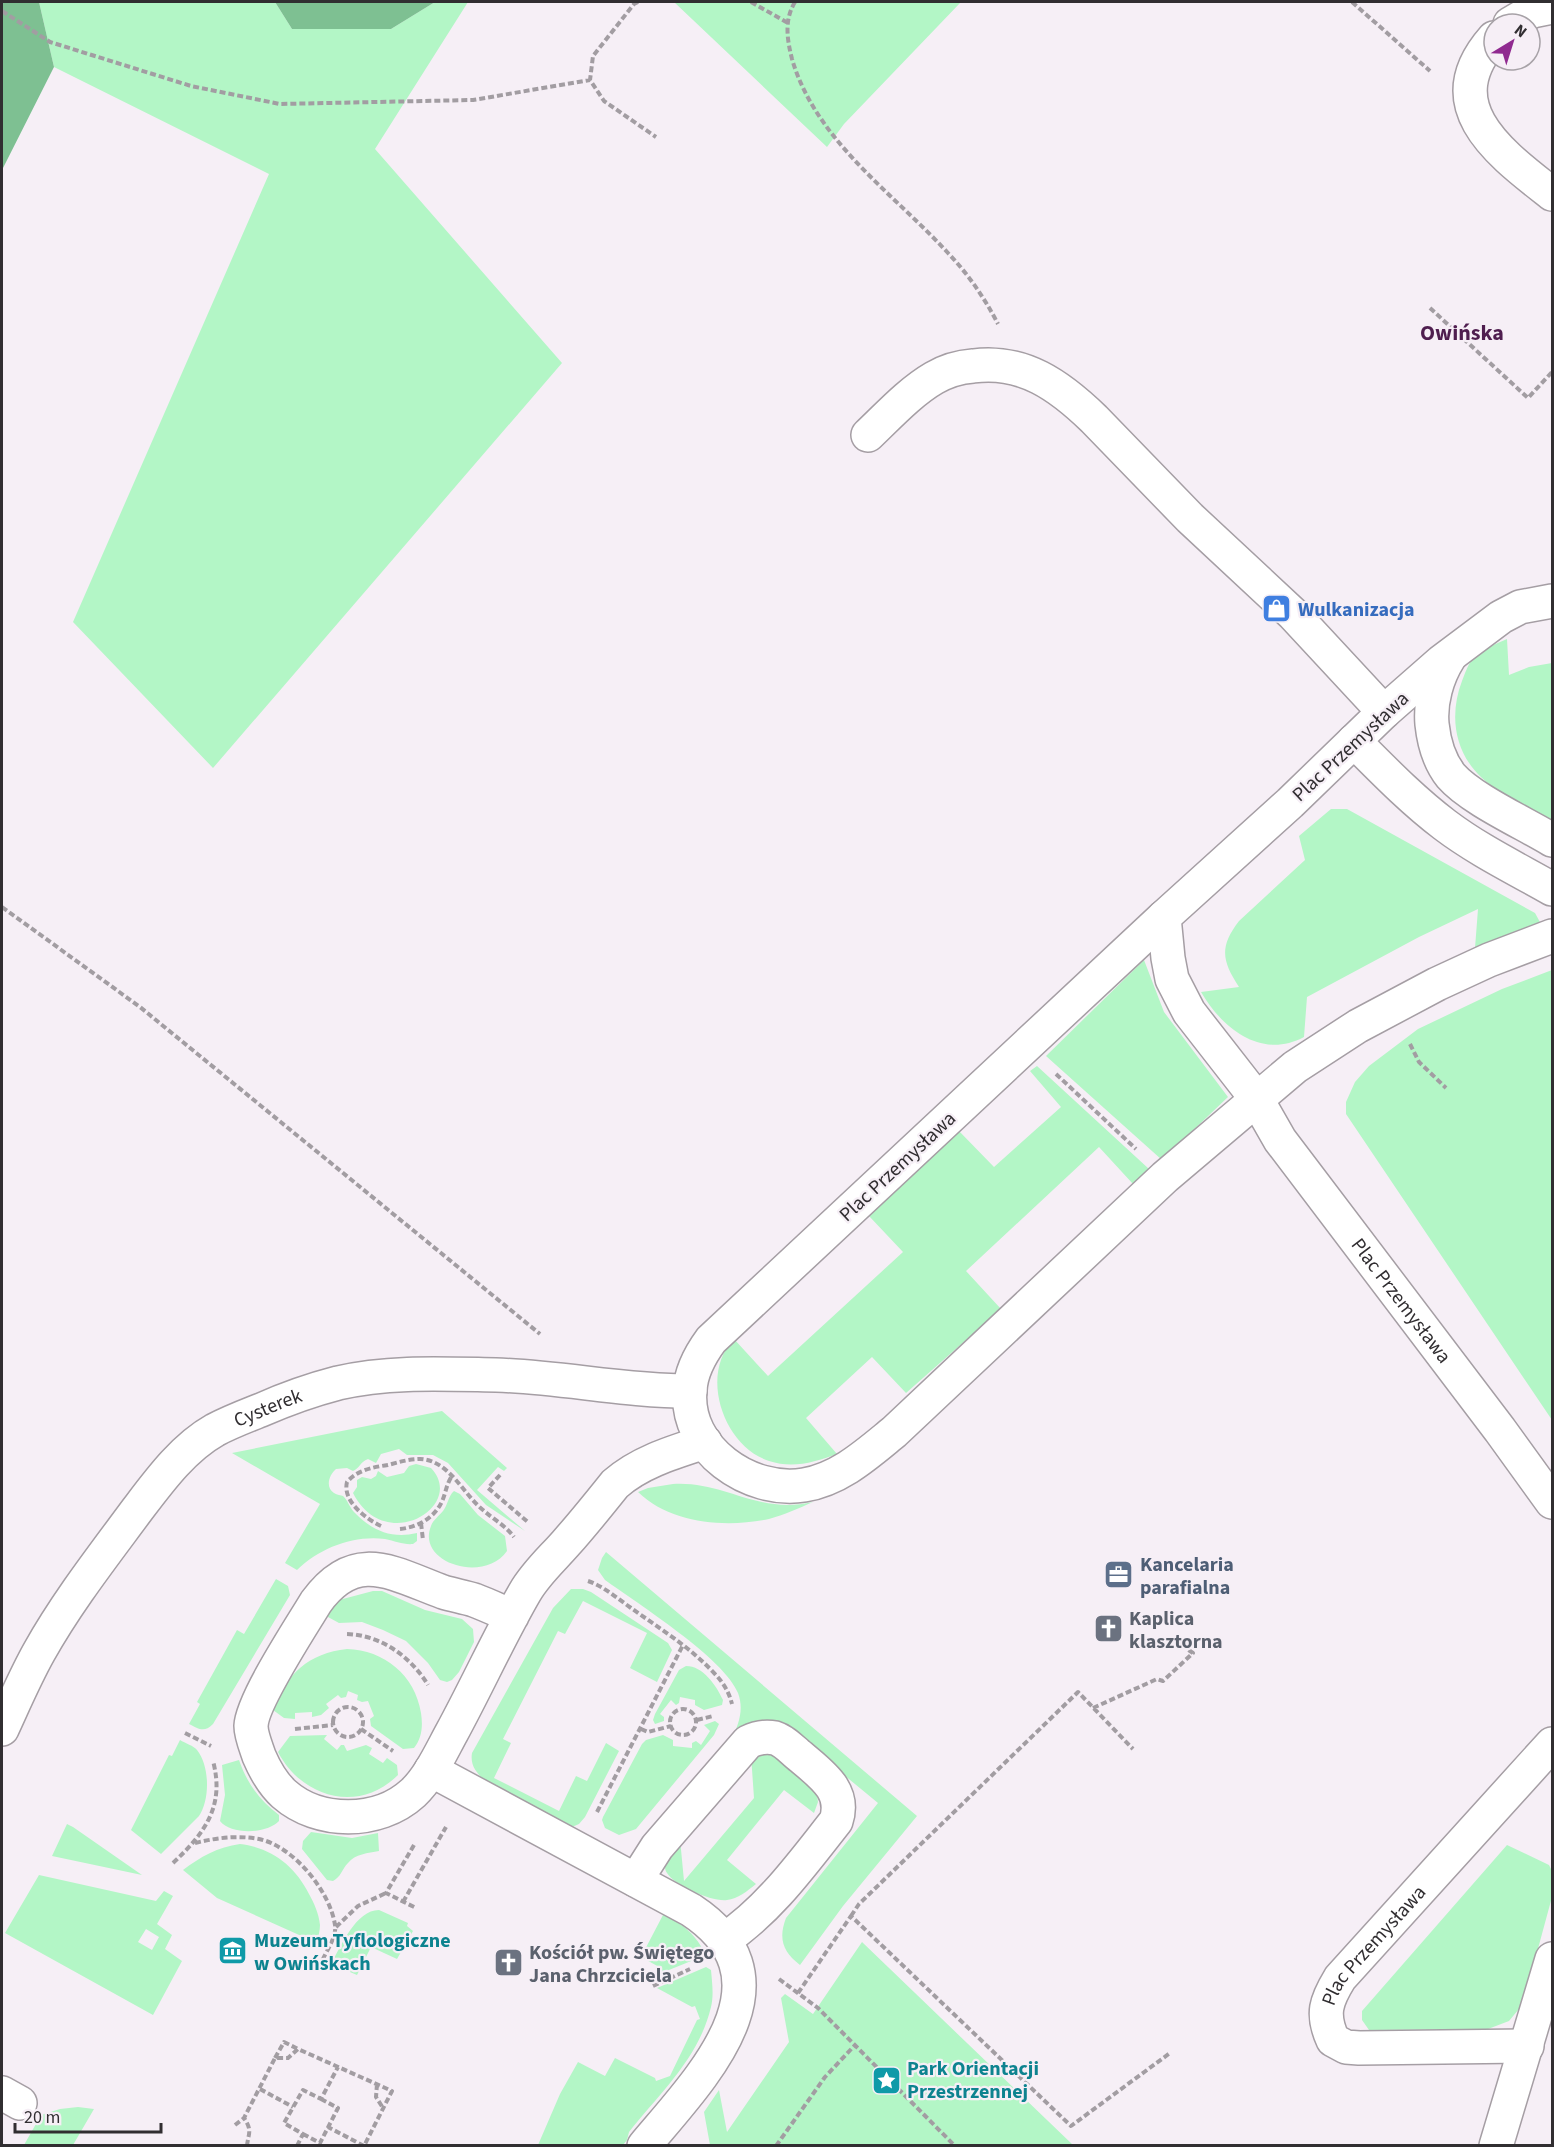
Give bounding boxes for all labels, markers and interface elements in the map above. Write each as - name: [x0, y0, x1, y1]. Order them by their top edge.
- north arrow: [1482, 12, 1542, 72]
- text: N: [1510, 19, 1532, 43]
- district label: Owińska: [1420, 317, 1504, 349]
- shop icon: Wulkanizacja: [1261, 593, 1293, 625]
- place label: Wulkanizacja: [1298, 596, 1415, 624]
- street label: Plac Przemysława: [1286, 685, 1415, 808]
- street label: Plac Przemysława: [833, 1105, 962, 1228]
- street label: Plac Przemysława: [1344, 1232, 1458, 1370]
- street label: Cysterek: [230, 1382, 306, 1435]
- place label: Kancelaria parafialna: [1140, 1551, 1234, 1602]
- office icon: Kancelaria parafialna: [1103, 1559, 1135, 1591]
- place label: Kaplica klasztorna: [1129, 1605, 1223, 1656]
- church icon: Kaplica klasztorna: [1092, 1613, 1124, 1645]
- street label: Plac Przemysława: [1315, 1879, 1433, 2009]
- place label: Muzeum Tyflologiczne w Owińskach: [254, 1927, 451, 1978]
- museum icon: Muzeum Tyflologiczne w Owińskach: [217, 1935, 249, 1967]
- place label: Kościół pw. Świętego Jana Chrzciciela: [529, 1939, 714, 1990]
- church icon: Kościół pw. Świętego Jana Chrzciciela: [492, 1947, 524, 1979]
- place label: Park Orientacji Przestrzennej: [907, 2055, 1039, 2106]
- place icon: Park Orientacji Przestrzennej: [870, 2064, 902, 2096]
- scale bar: [15, 2096, 160, 2134]
- text: 20 m: [24, 2105, 60, 2130]

